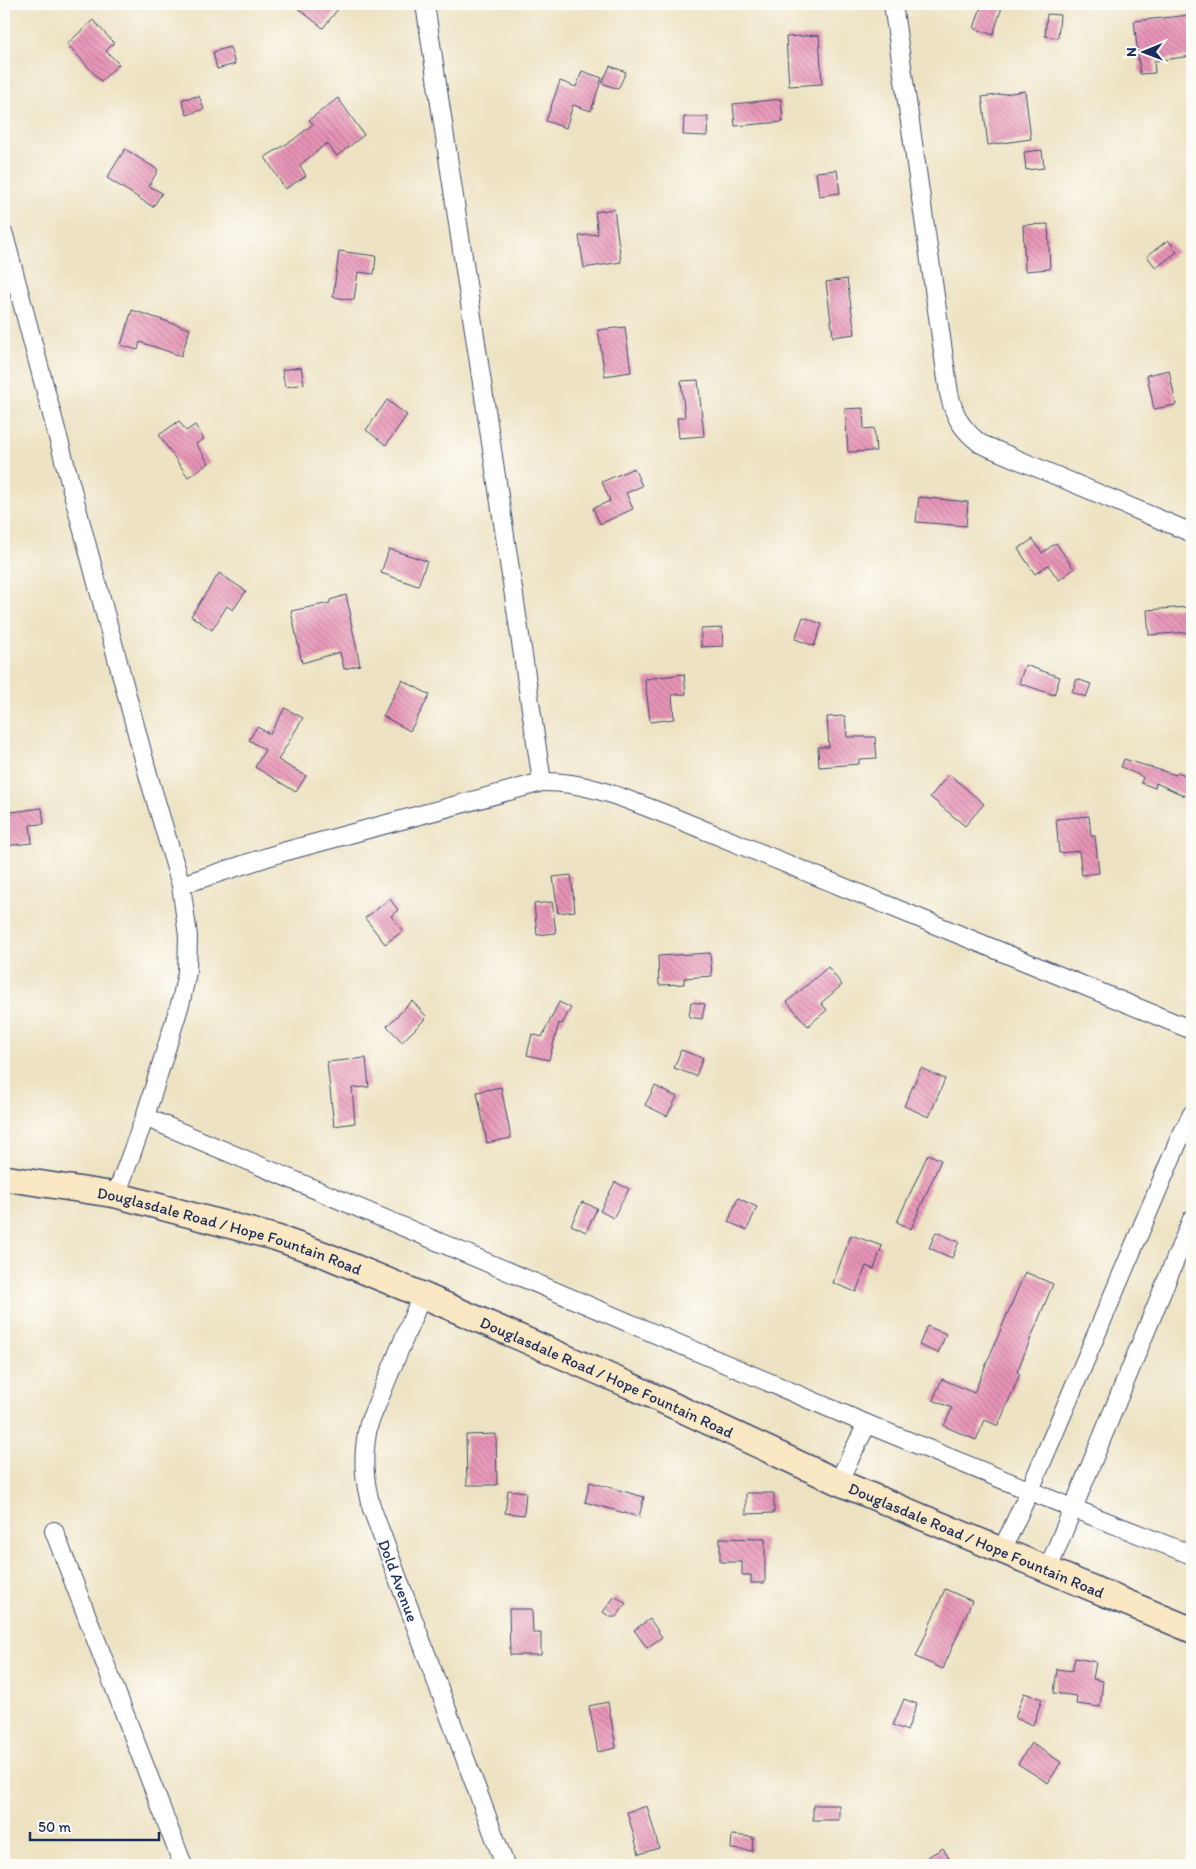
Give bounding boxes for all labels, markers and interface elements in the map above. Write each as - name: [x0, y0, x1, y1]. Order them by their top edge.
- north arrow: [1118, 28, 1168, 78]
- text: N: [1123, 47, 1140, 57]
- street label: Douglasdale Road / Hope Fountain Road: [96, 1183, 365, 1279]
- street label: Douglasdale Road / Hope Fountain Road: [477, 1313, 737, 1442]
- street label: Douglasdale Road / Hope Fountain Road: [846, 1479, 1107, 1602]
- street label: Dold Avenue: [374, 1537, 422, 1625]
- scale bar: [30, 1809, 159, 1841]
- text: 50 m: [38, 1818, 71, 1836]

